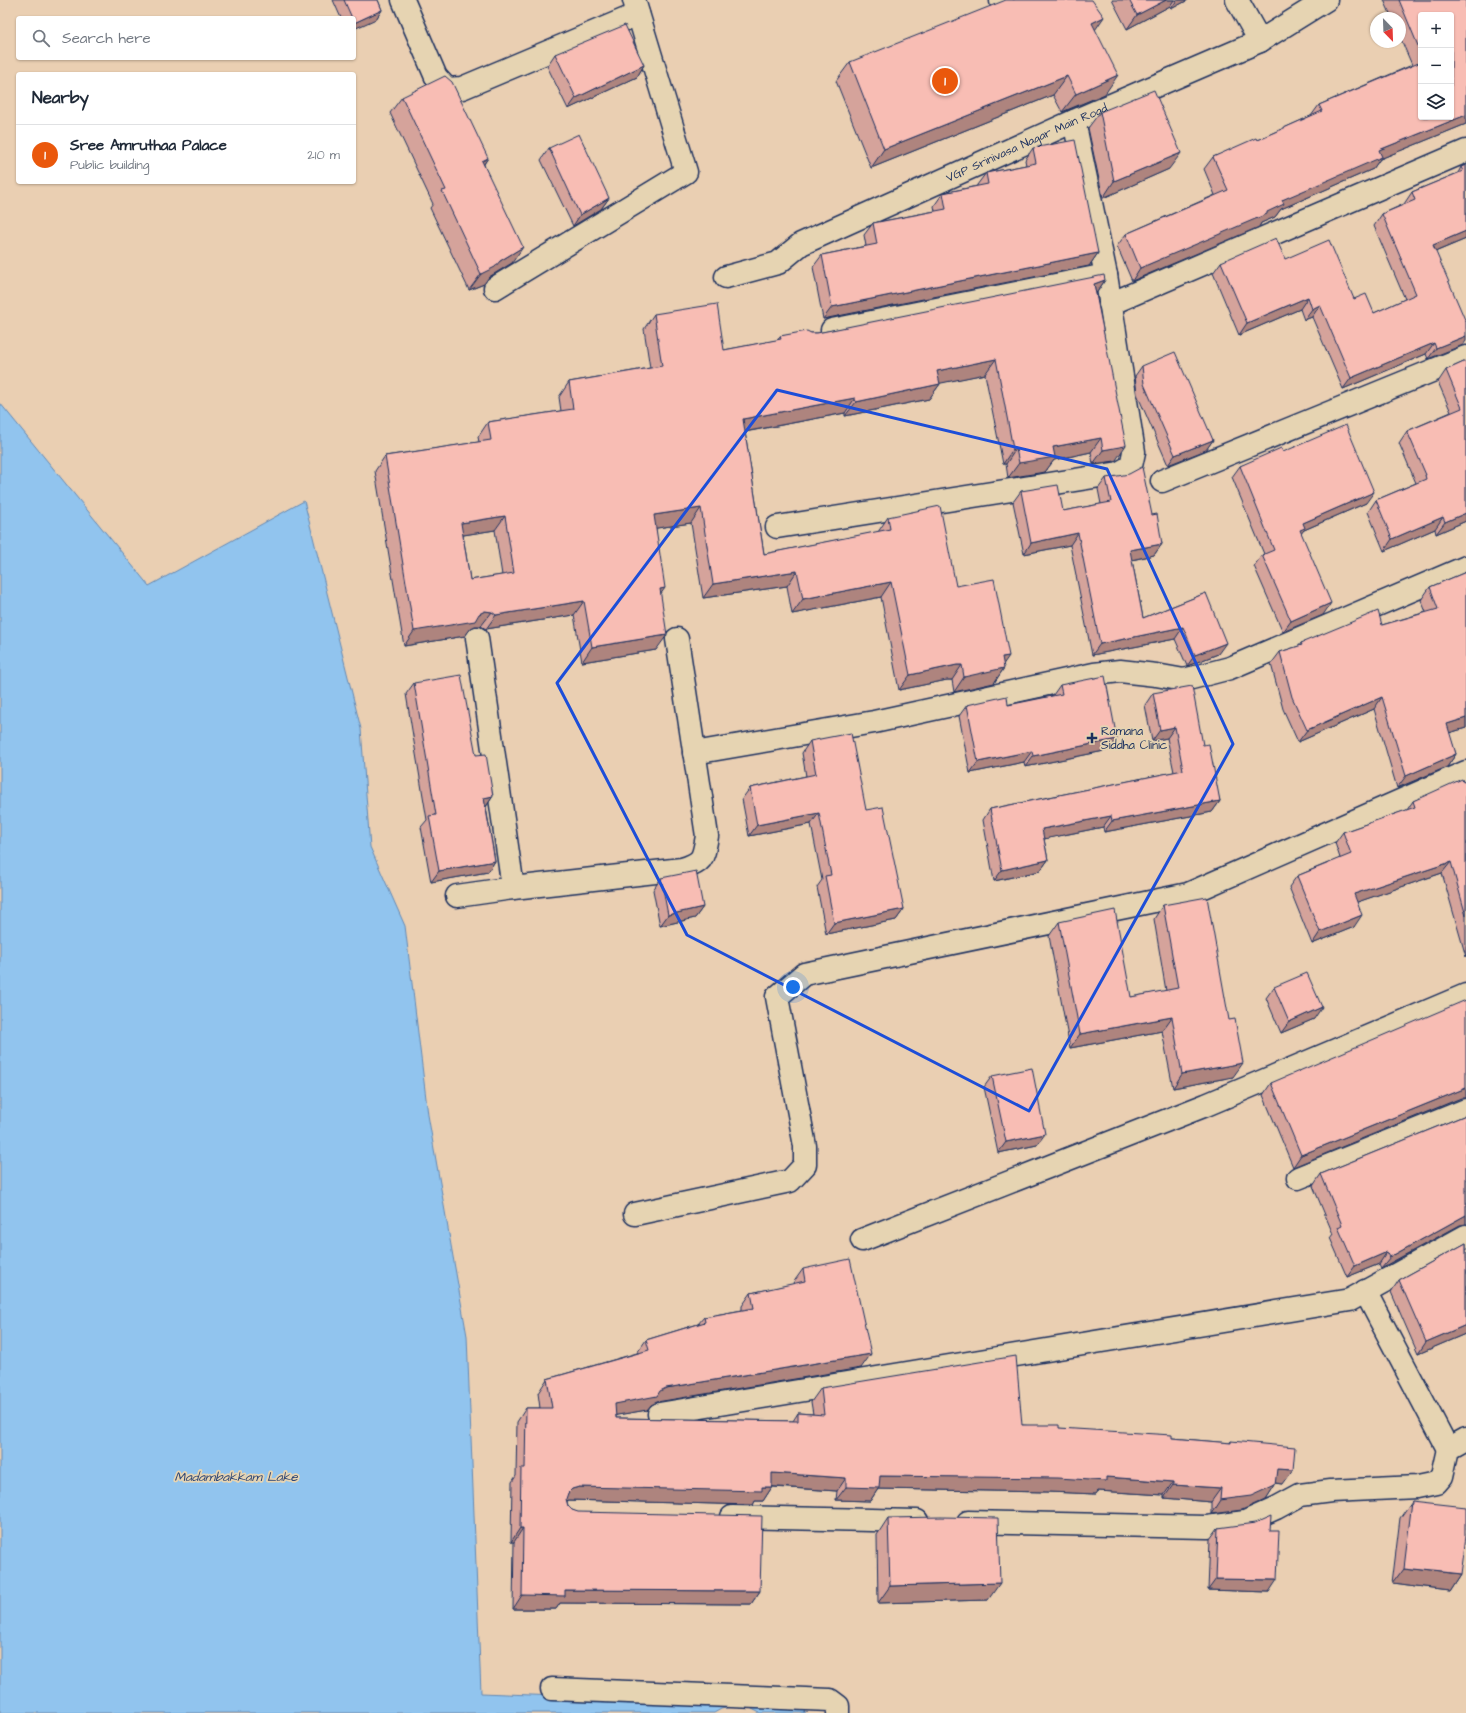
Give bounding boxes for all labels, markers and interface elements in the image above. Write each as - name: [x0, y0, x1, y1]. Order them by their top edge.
- north arrow: [1370, 12, 1406, 48]
- map controls: [1418, 12, 1454, 120]
- button: +: [1418, 12, 1454, 48]
- search box: [16, 16, 356, 60]
- icon: search: [30, 27, 52, 49]
- text: Search here: [62, 28, 151, 49]
- button: −: [1418, 48, 1454, 84]
- pin: 1: [932, 66, 958, 96]
- button: layers: [1418, 84, 1454, 120]
- text: Nearby: [32, 86, 89, 110]
- street label: VGP Srinivasa Nagar Main Road: [943, 100, 1110, 187]
- text: Sree Amruthaa Palace: [70, 135, 227, 156]
- text: 1: [44, 146, 46, 164]
- text: 210 m: [307, 146, 340, 164]
- text: Public building: [70, 156, 149, 174]
- place label: Ramana Siddha Clinic: [1101, 723, 1168, 754]
- marker: Ramana Siddha Clinic: [1086, 732, 1098, 744]
- your location: [783, 977, 803, 997]
- water label: Madambakkam Lake: [174, 1468, 299, 1486]

